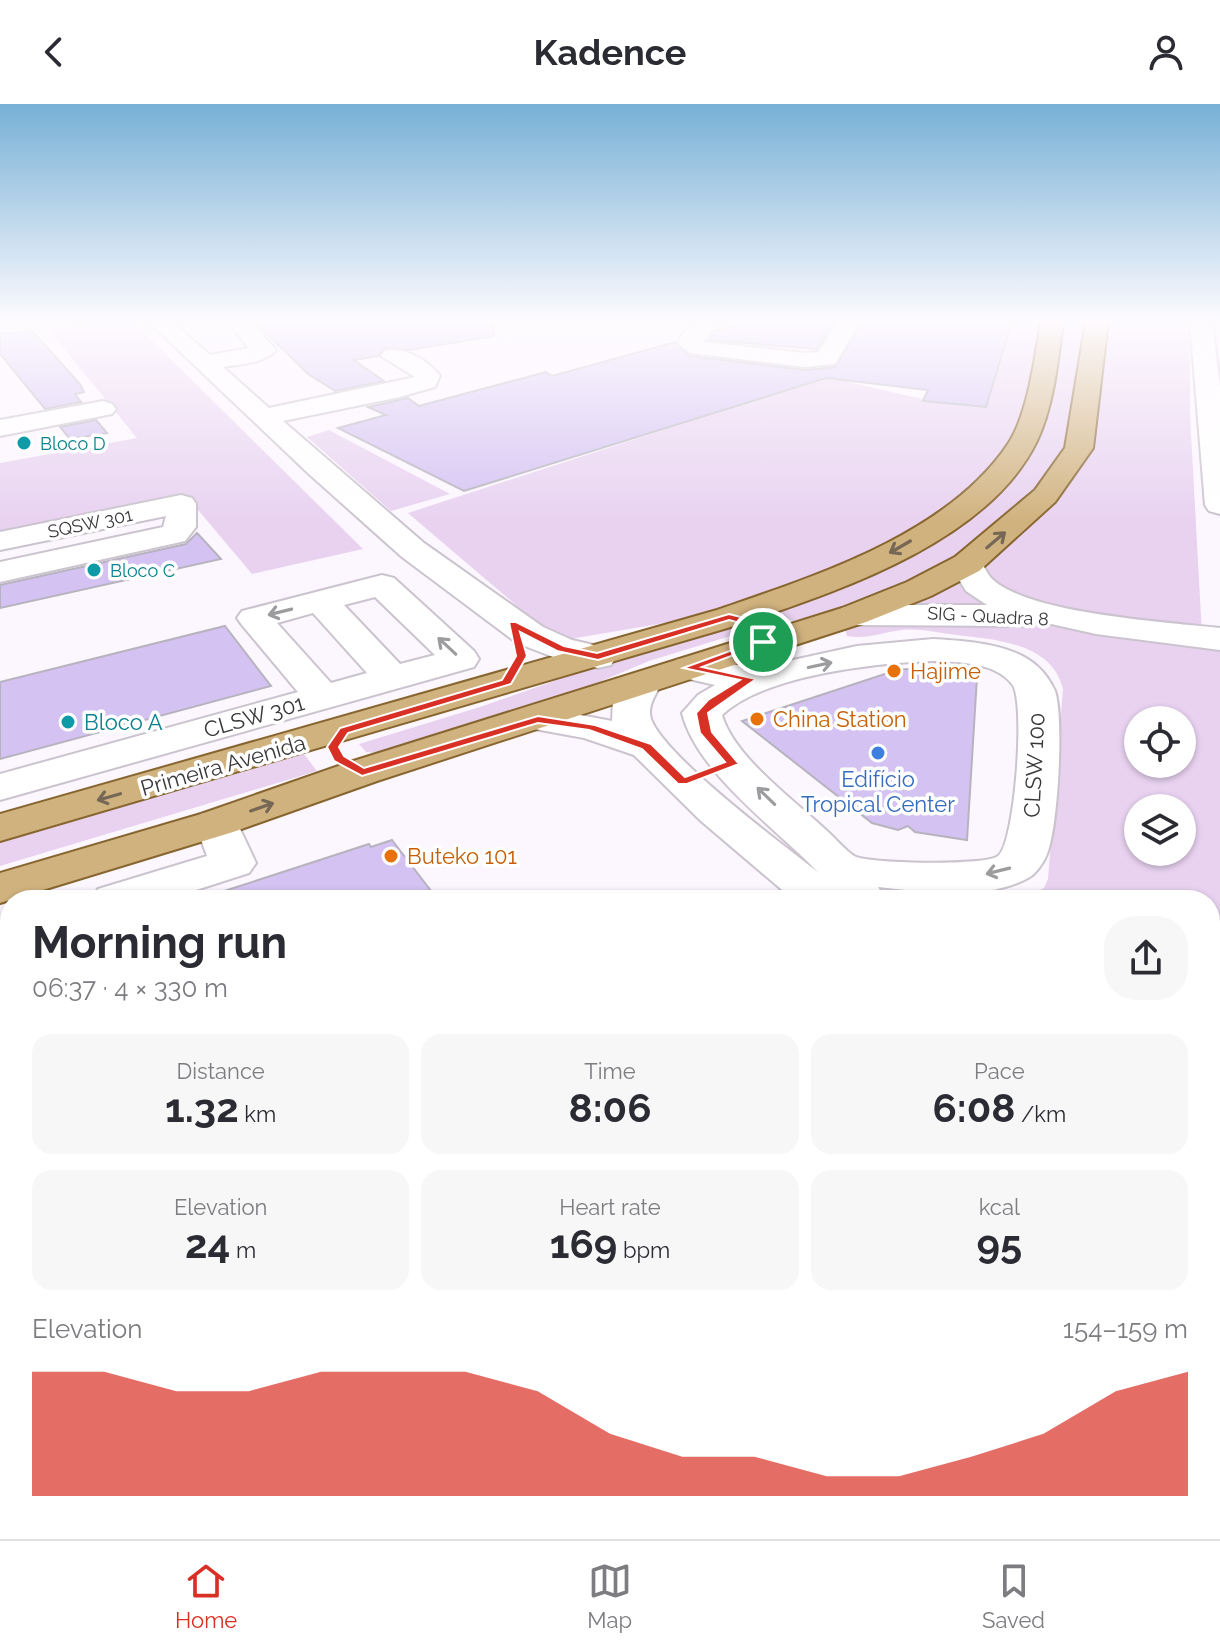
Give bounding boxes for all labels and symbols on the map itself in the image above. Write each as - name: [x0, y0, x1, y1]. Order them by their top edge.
- place label: Bloco D: [40, 433, 106, 454]
- marker: Bloco D: [15, 434, 33, 452]
- street label: SQSW 301: [46, 504, 135, 542]
- one-way arrow: [985, 531, 1006, 549]
- one-way arrow: [889, 539, 912, 555]
- place label: Bloco C: [110, 560, 175, 581]
- marker: Bloco C: [85, 561, 103, 579]
- street label: SIG - Quadra 8: [927, 602, 1049, 630]
- one-way arrow: [267, 605, 293, 620]
- pin: [729, 608, 797, 676]
- one-way arrow: [437, 636, 457, 655]
- one-way arrow: [807, 656, 833, 671]
- place label: Hajime: [910, 658, 981, 684]
- marker: Hajime: [885, 662, 903, 680]
- street label: CLSW 301: [201, 689, 307, 743]
- place label: China Station: [773, 706, 907, 732]
- place label: Bloco A: [84, 709, 163, 735]
- marker: China Station: [748, 710, 766, 728]
- street label: CLSW 100: [1018, 712, 1050, 818]
- marker: Bloco A: [59, 713, 77, 731]
- street label: Primeira Avenida: [138, 729, 308, 801]
- marker: Edifício Tropical Center: [869, 744, 887, 762]
- place label: Edifício Tropical Center: [801, 766, 955, 817]
- one-way arrow: [757, 787, 777, 806]
- one-way arrow: [96, 791, 122, 806]
- one-way arrow: [249, 799, 274, 814]
- place label: Buteko 101: [407, 843, 517, 869]
- marker: Buteko 101: [382, 847, 400, 865]
- one-way arrow: [986, 865, 1011, 880]

